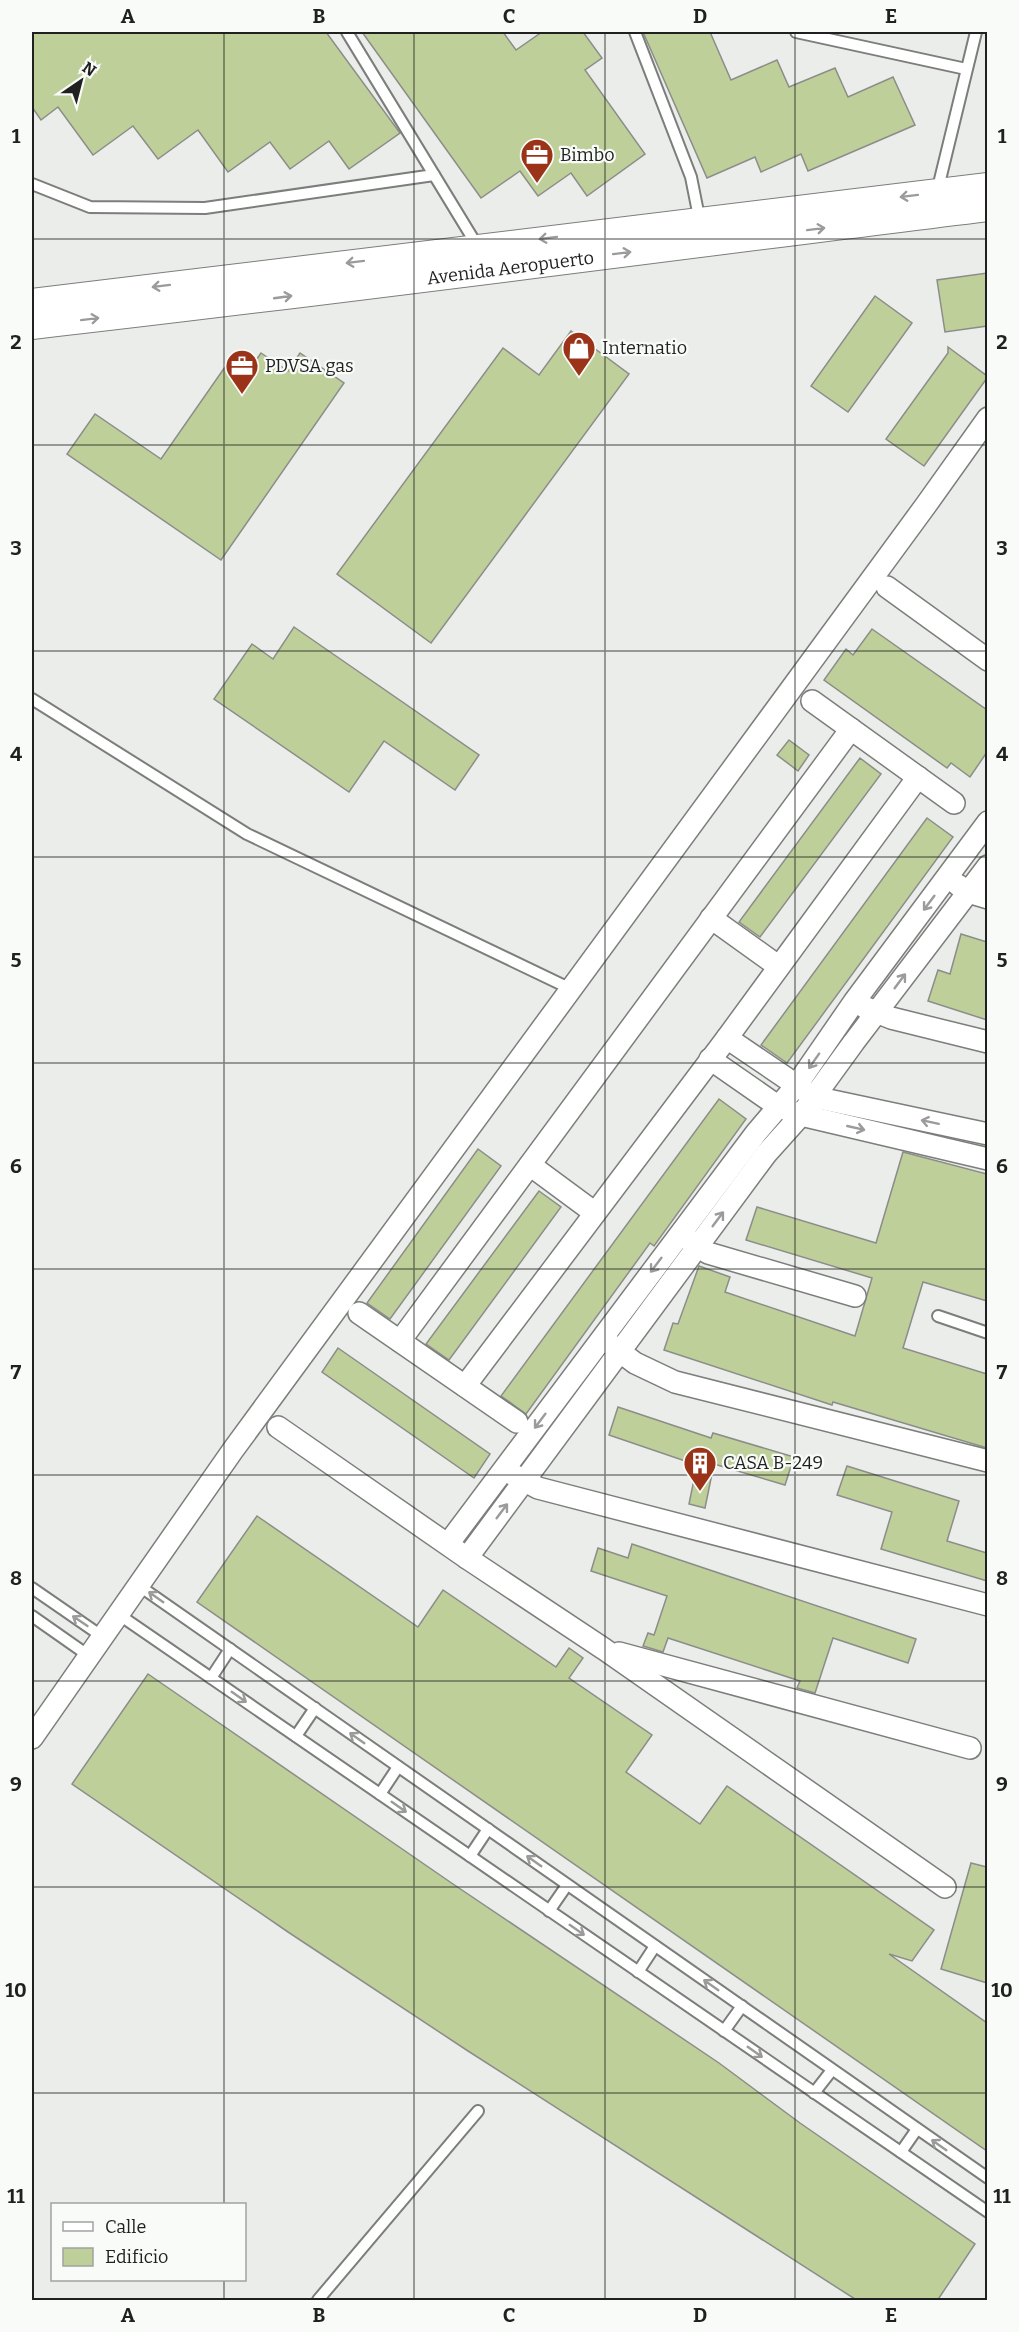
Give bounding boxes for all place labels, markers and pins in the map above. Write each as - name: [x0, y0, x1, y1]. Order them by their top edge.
- office icon: Bimbo: [519, 137, 555, 184]
- place label: Bimbo: [560, 144, 615, 166]
- shop icon: Internatio: [561, 330, 597, 377]
- place label: Internatio: [602, 337, 687, 359]
- office icon: PDVSA gas: [224, 348, 260, 395]
- place label: PDVSA gas: [265, 355, 354, 377]
- building icon: CASA B-249: [682, 1445, 718, 1492]
- place label: CASA B-249: [723, 1452, 823, 1474]

